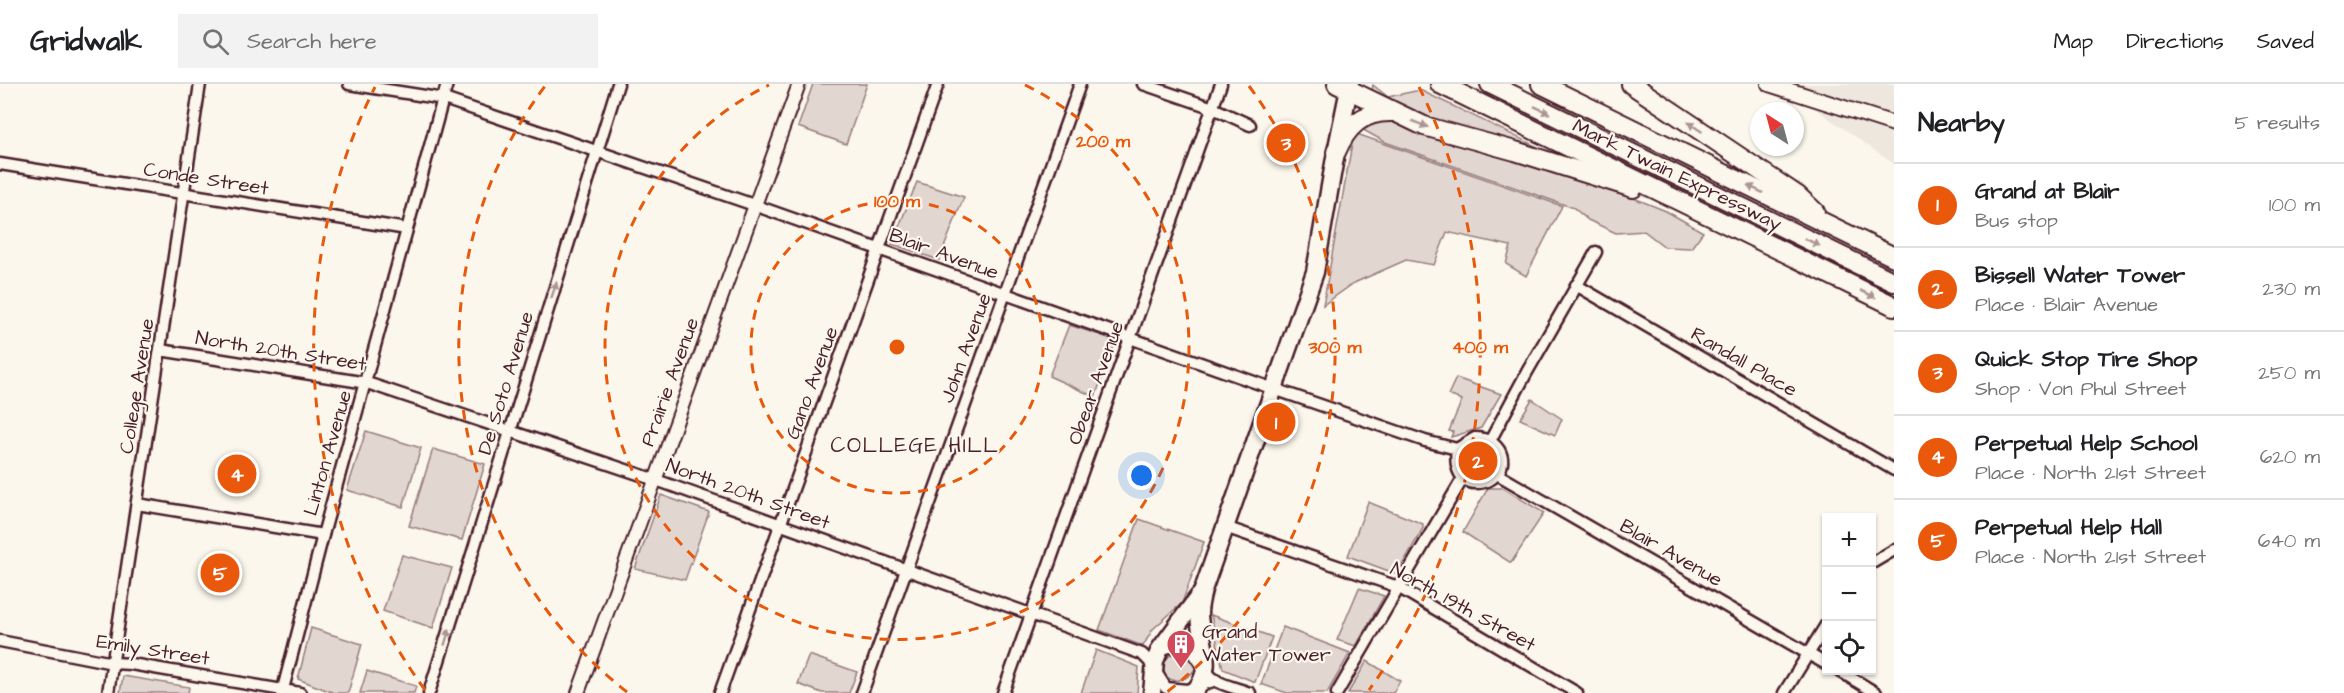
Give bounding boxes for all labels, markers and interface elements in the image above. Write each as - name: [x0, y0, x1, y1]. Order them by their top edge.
- search box: [178, 14, 598, 68]
- text: Gridwalk: [30, 22, 142, 61]
- icon: search: [199, 25, 232, 58]
- text: Search here: [247, 26, 377, 57]
- text: Map: [2053, 27, 2093, 56]
- text: Directions: [2126, 27, 2224, 56]
- text: Saved: [2257, 27, 2314, 56]
- north arrow: [1750, 102, 1804, 156]
- one-way arrow: [1534, 105, 1551, 114]
- text: Nearby: [1918, 105, 2005, 141]
- text: 5 results: [2235, 109, 2320, 137]
- street label: Mark Twain Expressway: [1567, 112, 1786, 239]
- one-way arrow: [1412, 119, 1430, 129]
- pin: 3: [1266, 120, 1306, 166]
- one-way arrow: [1687, 122, 1704, 133]
- text: 200 m: [1075, 129, 1131, 154]
- street label: Conde Street: [141, 155, 271, 203]
- text: Grand at Blair: [1975, 176, 2119, 207]
- one-way arrow: [1747, 184, 1764, 194]
- text: 100 m: [874, 189, 921, 214]
- text: 1: [1936, 191, 1939, 219]
- text: 100 m: [2269, 191, 2320, 219]
- text: Bus stop: [1975, 207, 2058, 235]
- street label: Blair Avenue: [885, 221, 1003, 287]
- one-way arrow: [1803, 237, 1820, 246]
- text: Bissell Water Tower: [1975, 260, 2185, 291]
- text: 2: [1932, 275, 1943, 303]
- text: 230 m: [2262, 275, 2320, 303]
- one-way arrow: [550, 281, 559, 299]
- street label: John Avenue: [933, 289, 999, 407]
- one-way arrow: [1860, 289, 1877, 298]
- text: Place · Blair Avenue: [1975, 291, 2158, 319]
- street label: De Soto Avenue: [471, 308, 541, 458]
- street label: Prairie Avenue: [634, 314, 706, 450]
- street label: College Avenue: [112, 316, 163, 456]
- street label: Obear Avenue: [1061, 317, 1131, 449]
- street label: Randall Place: [1686, 320, 1803, 404]
- street label: Gano Avenue: [779, 322, 845, 443]
- street label: North 20th Street: [194, 324, 368, 378]
- text: 300 m: [1307, 335, 1363, 360]
- text: 400 m: [1452, 335, 1509, 360]
- centre of rings: [887, 337, 907, 357]
- text: Quick Stop Tire Shop: [1975, 344, 2197, 375]
- text: 3: [1932, 359, 1943, 387]
- text: 250 m: [2258, 359, 2320, 387]
- text: Shop · Von Phul Street: [1975, 375, 2186, 403]
- street label: Linton Avenue: [297, 387, 359, 519]
- pin: 1: [1256, 400, 1296, 444]
- text: Perpetual Help School: [1975, 428, 2198, 459]
- district label: COLLEGE HILL: [831, 431, 999, 460]
- pin: 2: [1458, 438, 1498, 484]
- text: 4: [1931, 443, 1944, 471]
- text: 620 m: [2260, 443, 2320, 471]
- street label: North 20th Street: [662, 451, 834, 537]
- pin: 4: [218, 452, 256, 496]
- text: Place · North 21st Street: [1975, 459, 2206, 487]
- your location: [1127, 461, 1156, 490]
- street label: Blair Avenue: [1614, 512, 1728, 594]
- text: Perpetual Help Hall: [1975, 512, 2162, 543]
- map controls: [1822, 513, 1876, 675]
- button: +: [1822, 513, 1876, 567]
- text: 5: [1930, 527, 1945, 555]
- text: 640 m: [2258, 527, 2320, 555]
- text: Place · North 21st Street: [1975, 543, 2206, 571]
- pin: 5: [200, 550, 240, 596]
- street label: North 19th Street: [1385, 555, 1541, 659]
- button: −: [1822, 567, 1876, 621]
- place label: Grand Water Tower: [1202, 618, 1331, 669]
- button: locate: [1822, 621, 1876, 675]
- street label: Emily Street: [94, 627, 212, 674]
- one-way arrow: [442, 628, 452, 646]
- building icon: Grand Water Tower: [1165, 628, 1197, 670]

